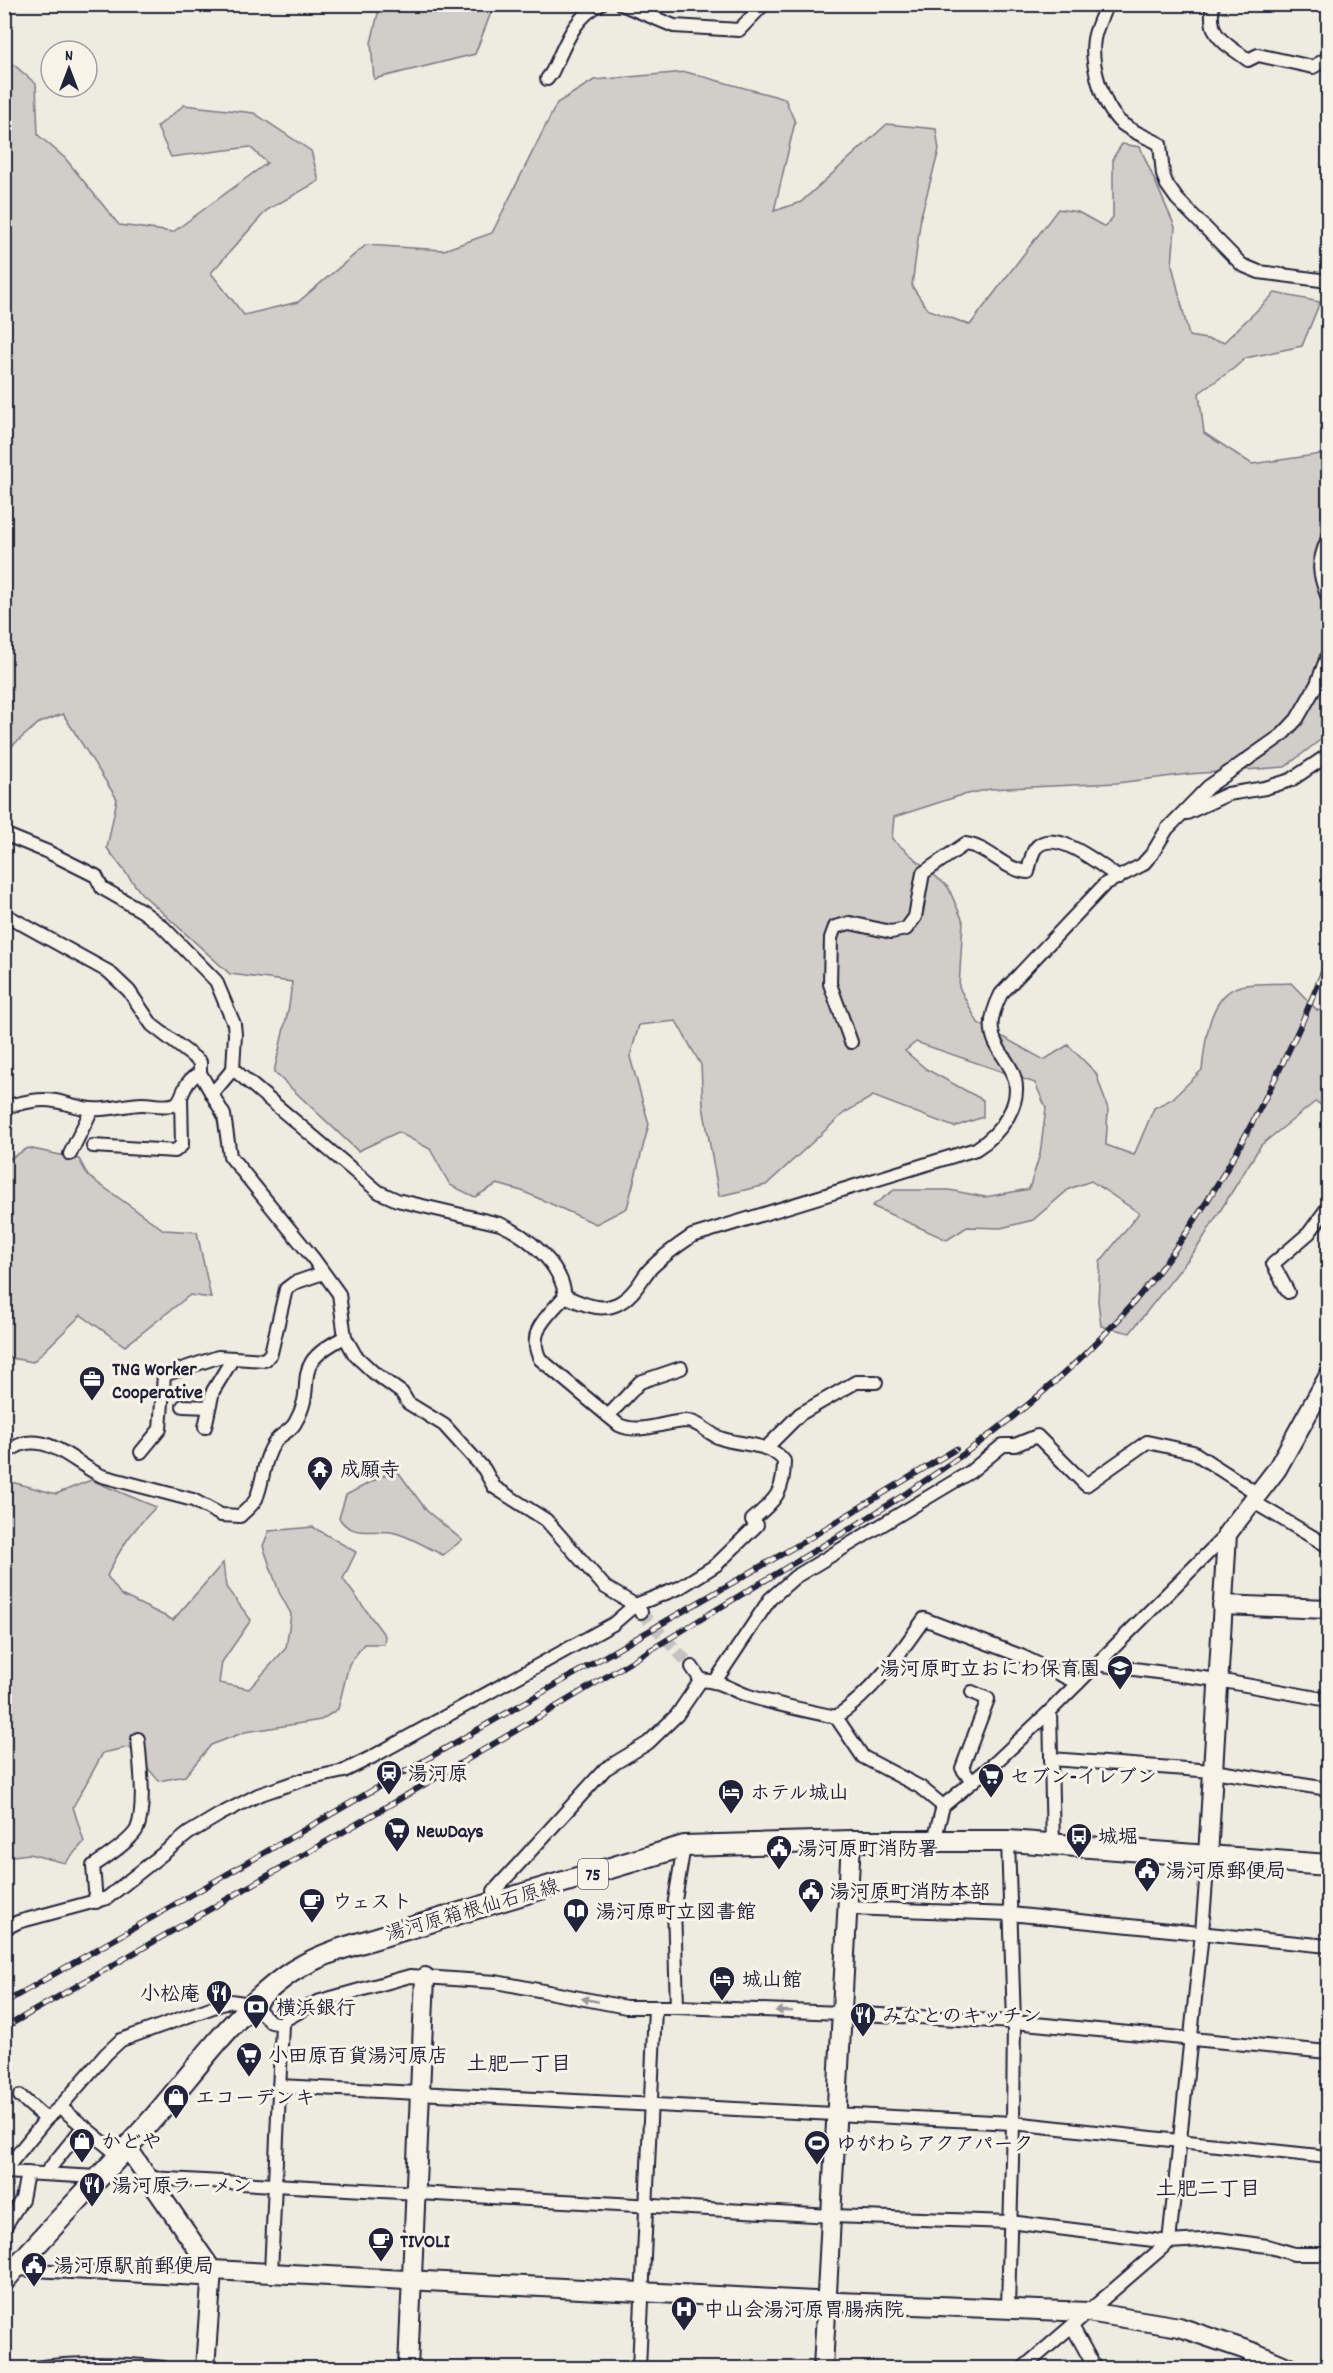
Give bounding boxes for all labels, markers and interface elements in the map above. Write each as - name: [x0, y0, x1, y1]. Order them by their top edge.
- north arrow: [39, 39, 99, 99]
- text: N: [65, 45, 73, 68]
- place label: TNG Worker Cooperative: [112, 1357, 203, 1408]
- office icon: TNG Worker Cooperative: [77, 1364, 107, 1402]
- temple icon: 成願寺: [305, 1454, 335, 1492]
- place label: 成願寺: [340, 1458, 400, 1486]
- school or university icon: 湯河原町立おにわ保育園: [1105, 1653, 1135, 1691]
- place label: 湯河原町立おにわ保育園: [880, 1657, 1100, 1685]
- station icon: 湯河原: [374, 1758, 404, 1796]
- supermarket icon: セブン-イレブン: [976, 1761, 1006, 1799]
- place label: 湯河原: [408, 1762, 468, 1790]
- place label: セブン-イレブン: [1010, 1765, 1157, 1793]
- hotel icon: ホテル城山: [716, 1777, 746, 1815]
- place label: ホテル城山: [750, 1781, 849, 1809]
- supermarket icon: NewDays: [382, 1815, 412, 1853]
- place label: NewDays: [416, 1819, 484, 1847]
- bus stop icon: 城堀: [1064, 1821, 1094, 1859]
- place label: 城堀: [1098, 1825, 1138, 1853]
- public building icon: 湯河原町消防署: [764, 1833, 794, 1871]
- place label: 湯河原町消防署: [798, 1837, 938, 1865]
- public building icon: 湯河原郵便局: [1132, 1855, 1162, 1893]
- road number: 75: [578, 1859, 608, 1889]
- place label: 湯河原郵便局: [1166, 1859, 1286, 1887]
- street label: 湯河原箱根仙石原線: [382, 1874, 563, 1950]
- public building icon: 湯河原町消防本部: [796, 1876, 826, 1914]
- place label: 湯河原町消防本部: [830, 1880, 990, 1908]
- cafe icon: ウェスト: [297, 1886, 327, 1924]
- place label: ウェスト: [332, 1890, 412, 1918]
- library icon: 湯河原町立図書館: [561, 1896, 591, 1934]
- place label: 湯河原町立図書館: [596, 1900, 756, 1928]
- hotel icon: 城山館: [707, 1964, 737, 2002]
- place label: 城山館: [742, 1968, 802, 1996]
- restaurant icon: 小松庵: [204, 1978, 234, 2016]
- place label: 小松庵: [140, 1982, 200, 2010]
- bank icon: 横浜銀行: [241, 1992, 271, 2030]
- one-way arrow: [580, 1995, 599, 2004]
- place label: 横浜銀行: [276, 1996, 356, 2024]
- restaurant icon: みなとのキッチン: [848, 2000, 878, 2038]
- place label: みなとのキッチン: [882, 2004, 1042, 2032]
- one-way arrow: [775, 2006, 794, 2015]
- supermarket icon: 小田原百貨湯河原店: [234, 2040, 264, 2078]
- place label: 小田原百貨湯河原店: [268, 2044, 448, 2072]
- district label: 土肥一丁目: [467, 2051, 572, 2081]
- shop icon: エコーデンキ: [161, 2082, 191, 2120]
- place label: エコーデンキ: [195, 2086, 315, 2114]
- shop icon: かどや: [67, 2126, 97, 2164]
- sports icon: ゆがわらアクアパーク: [802, 2128, 832, 2166]
- place label: かどや: [101, 2130, 162, 2158]
- place label: ゆがわらアクアパーク: [836, 2132, 1034, 2160]
- restaurant icon: 湯河原ラーメン: [77, 2170, 107, 2208]
- place label: 湯河原ラーメン: [112, 2174, 252, 2202]
- district label: 土肥二丁目: [1156, 2176, 1261, 2206]
- cafe icon: TIVOLI: [366, 2225, 396, 2263]
- place label: TIVOLI: [400, 2229, 450, 2257]
- public building icon: 湯河原駅前郵便局: [19, 2250, 49, 2288]
- place label: 湯河原駅前郵便局: [54, 2254, 214, 2282]
- hospital icon: 中山会湯河原胃腸病院: [669, 2294, 699, 2332]
- place label: 中山会湯河原胃腸病院: [704, 2298, 904, 2326]

